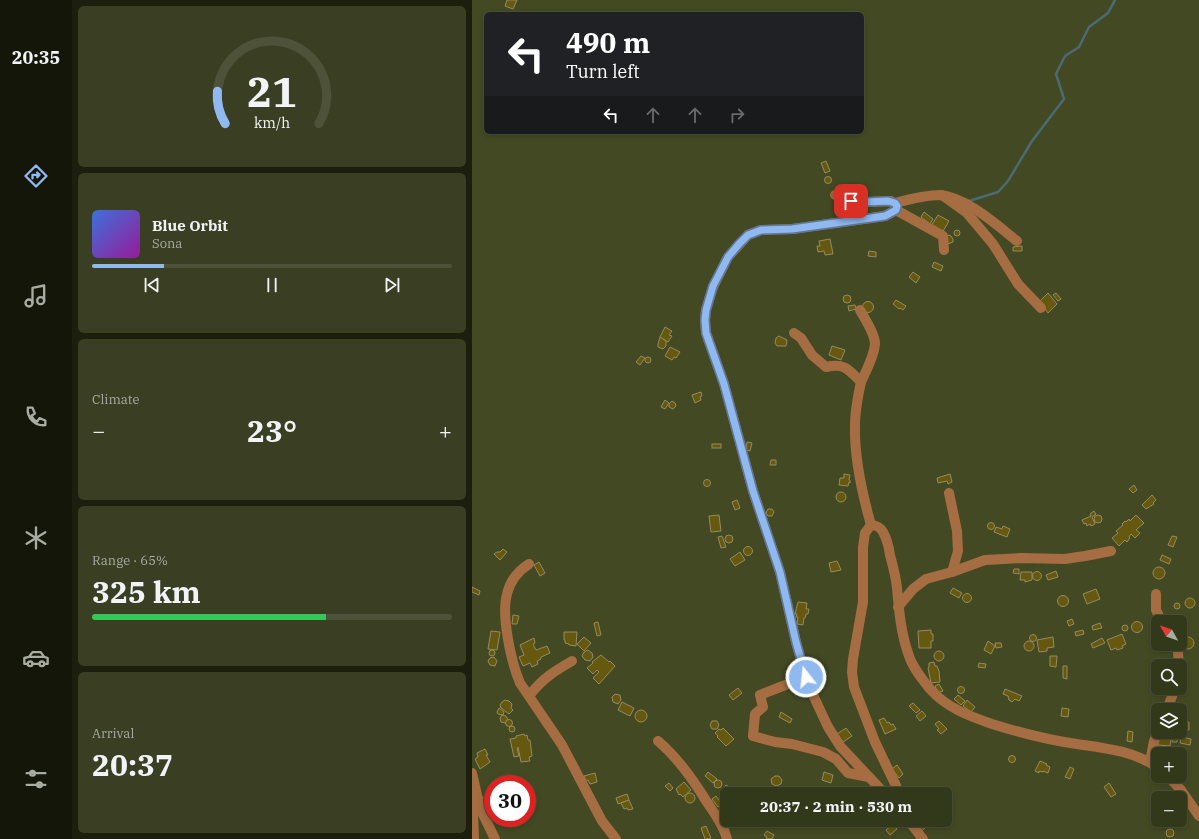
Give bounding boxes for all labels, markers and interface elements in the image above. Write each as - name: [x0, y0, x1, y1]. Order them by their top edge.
- text: 490 m: [566, 24, 650, 61]
- icon: left: [500, 28, 552, 80]
- text: 20:35: [12, 46, 60, 69]
- text: Turn left: [566, 60, 640, 83]
- text: 21: [247, 64, 297, 118]
- icon: left: [600, 104, 622, 126]
- icon: ahead: [642, 104, 664, 126]
- icon: ahead: [684, 104, 706, 126]
- icon: right: [726, 104, 748, 126]
- text: km/h: [254, 113, 290, 132]
- icon: directions: [22, 162, 50, 190]
- pin: [834, 184, 868, 218]
- icon: arrive: [840, 190, 862, 212]
- text: Blue Orbit: [152, 216, 228, 235]
- text: Sona: [152, 235, 182, 252]
- icon: previous: [141, 274, 163, 296]
- icon: pause: [261, 274, 283, 296]
- icon: next: [381, 274, 403, 296]
- icon: music: [22, 282, 50, 310]
- text: Climate: [92, 391, 139, 408]
- icon: phone: [22, 403, 50, 431]
- text: 23°: [247, 411, 297, 450]
- text: −: [92, 416, 105, 445]
- text: +: [439, 416, 452, 445]
- icon: climate: [22, 524, 50, 552]
- text: Range · 65%: [92, 552, 168, 569]
- text: 325 km: [92, 572, 201, 611]
- north arrow: [1151, 615, 1187, 651]
- map controls: [1151, 615, 1187, 827]
- icon: car: [22, 644, 50, 672]
- position arrow: [785, 656, 827, 698]
- button: search: [1151, 659, 1187, 695]
- button: layers: [1151, 703, 1187, 739]
- text: Arrival: [92, 725, 134, 742]
- text: 20:37: [92, 745, 173, 784]
- button: +: [1151, 747, 1187, 783]
- icon: filters: [22, 765, 50, 793]
- speed limit sign: 30: [484, 775, 536, 827]
- button: −: [1151, 791, 1187, 827]
- text: 20:37 · 2 min · 530 m: [760, 797, 912, 816]

